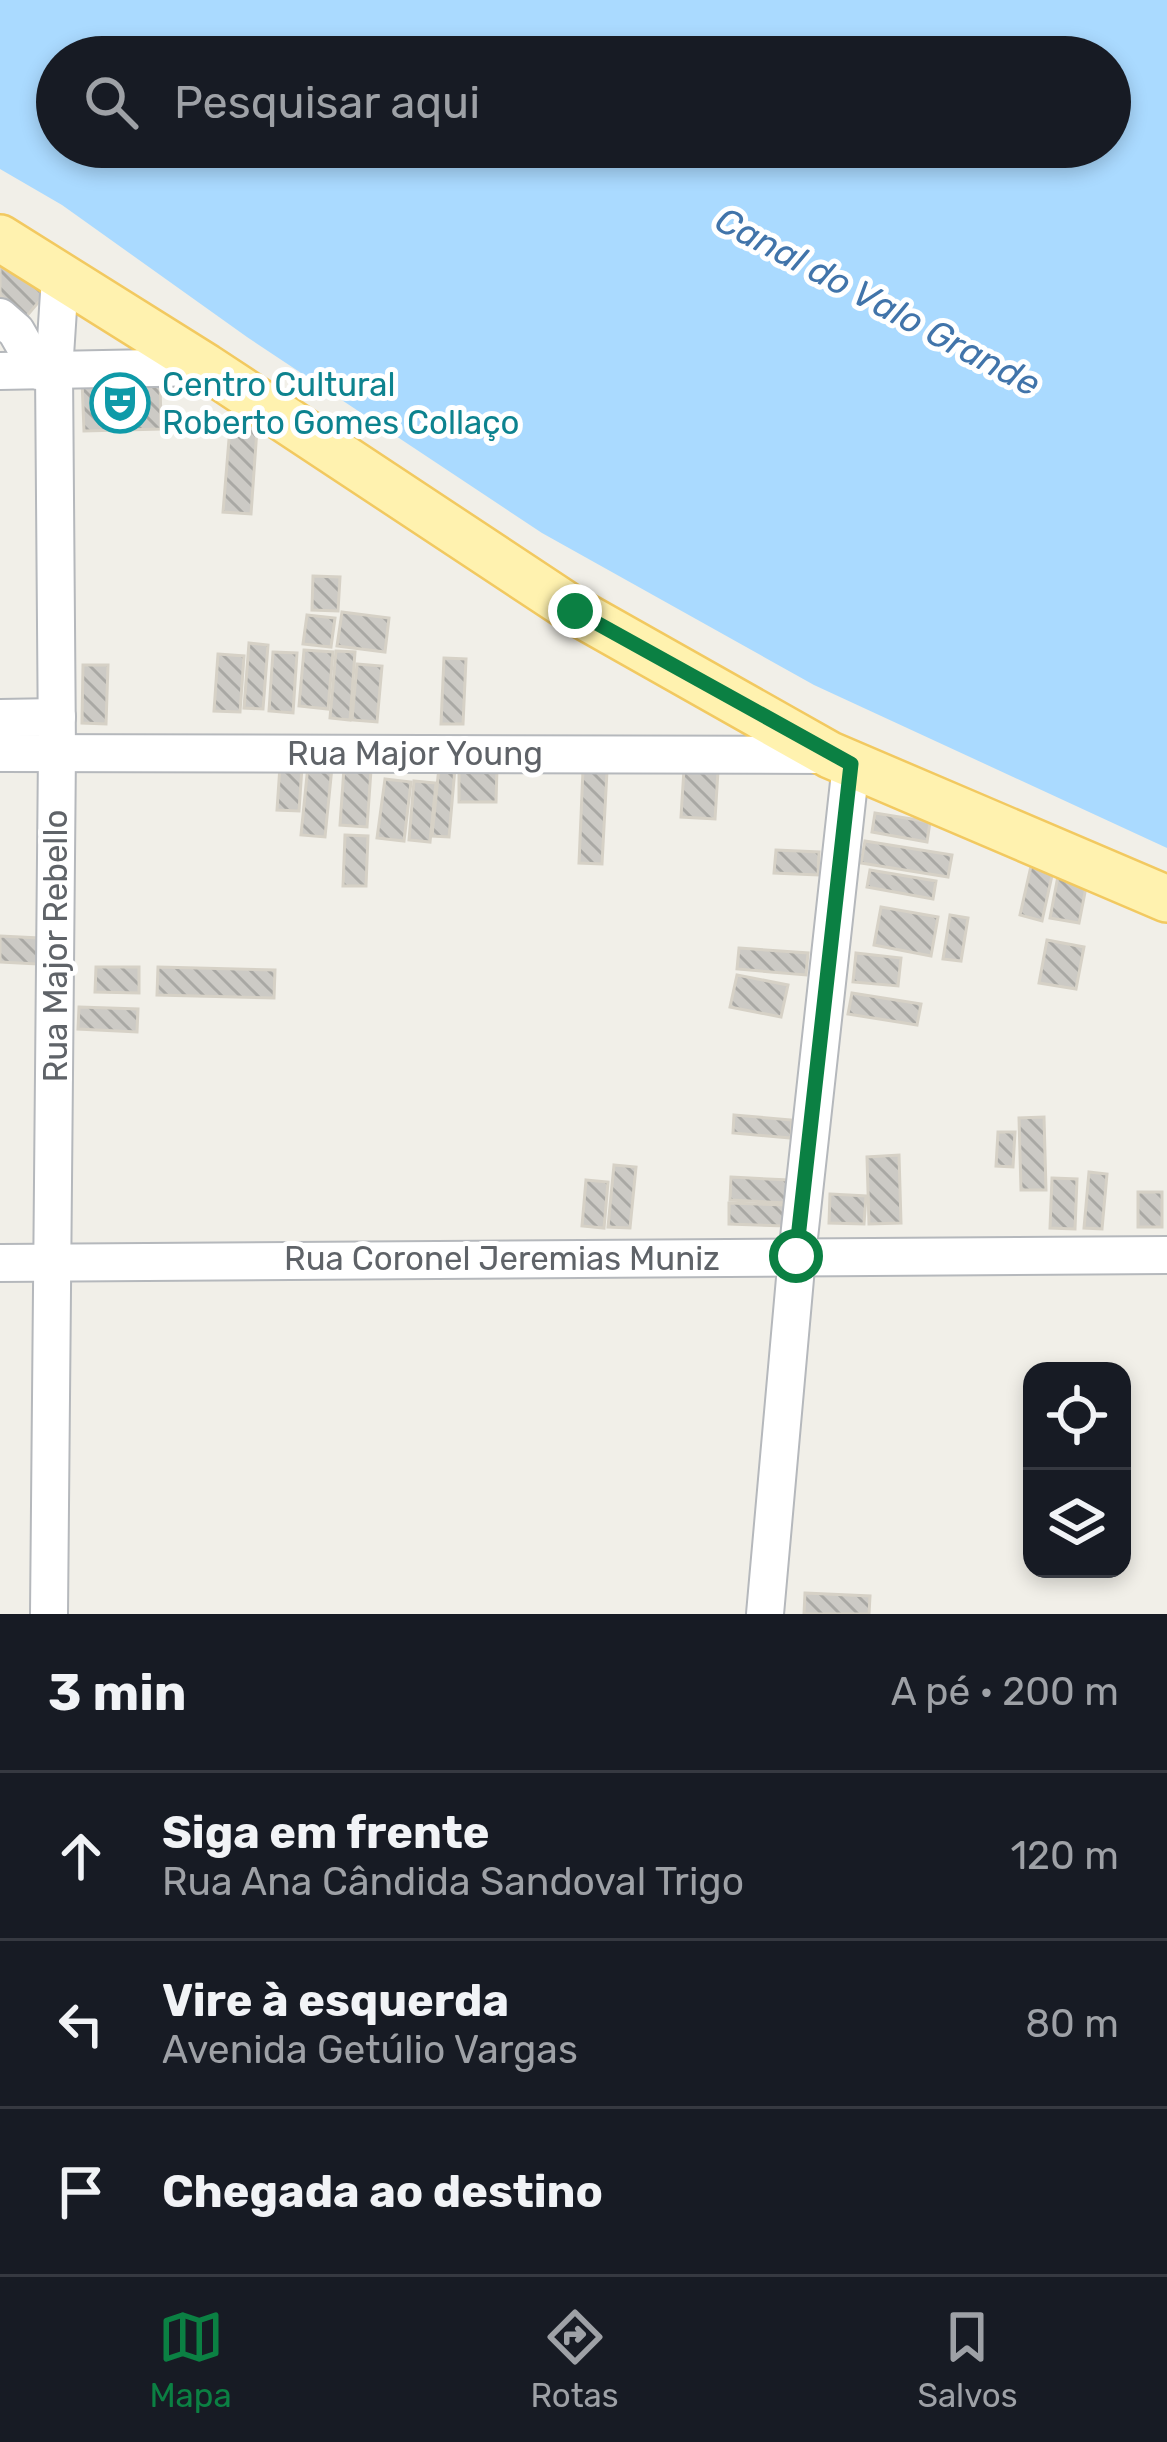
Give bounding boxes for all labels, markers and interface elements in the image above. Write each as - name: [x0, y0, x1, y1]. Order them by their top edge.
- search box: [36, 36, 1131, 168]
- icon: search: [78, 69, 144, 135]
- text: Pesquisar aqui: [174, 76, 480, 129]
- water label: Canal do Valo Grande: [708, 198, 1047, 405]
- place label: Centro Cultural Roberto Gomes Collaço: [162, 365, 519, 442]
- theatre icon: Centro Cultural Roberto Gomes Collaço: [89, 372, 151, 434]
- route end: [548, 584, 602, 638]
- street label: Rua Major Young: [287, 734, 543, 773]
- street label: Rua Major Rebello: [36, 810, 75, 1082]
- route start: [769, 1229, 823, 1283]
- street label: Rua Coronel Jeremias Muniz: [284, 1239, 720, 1278]
- map controls: [1023, 1362, 1131, 1578]
- button: locate: [1023, 1362, 1131, 1470]
- button: layers: [1023, 1470, 1131, 1578]
- text: 3 min: [48, 1662, 187, 1723]
- text: A pé · 200 m: [891, 1669, 1119, 1715]
- text: Siga em frente: [162, 1806, 489, 1859]
- icon: ahead: [48, 1823, 114, 1889]
- text: 120 m: [1010, 1833, 1119, 1879]
- text: Rua Ana Cândida Sandoval Trigo: [162, 1859, 744, 1905]
- text: Vire à esquerda: [162, 1974, 509, 2027]
- icon: left: [48, 1991, 114, 2057]
- text: 80 m: [1025, 2001, 1119, 2047]
- text: Avenida Getúlio Vargas: [162, 2027, 578, 2073]
- icon: arrive: [48, 2159, 114, 2225]
- text: Chegada ao destino: [162, 2165, 603, 2218]
- tab: Mapa: [149, 2304, 232, 2415]
- tab: Rotas: [530, 2304, 619, 2415]
- tab: Salvos: [917, 2304, 1018, 2415]

